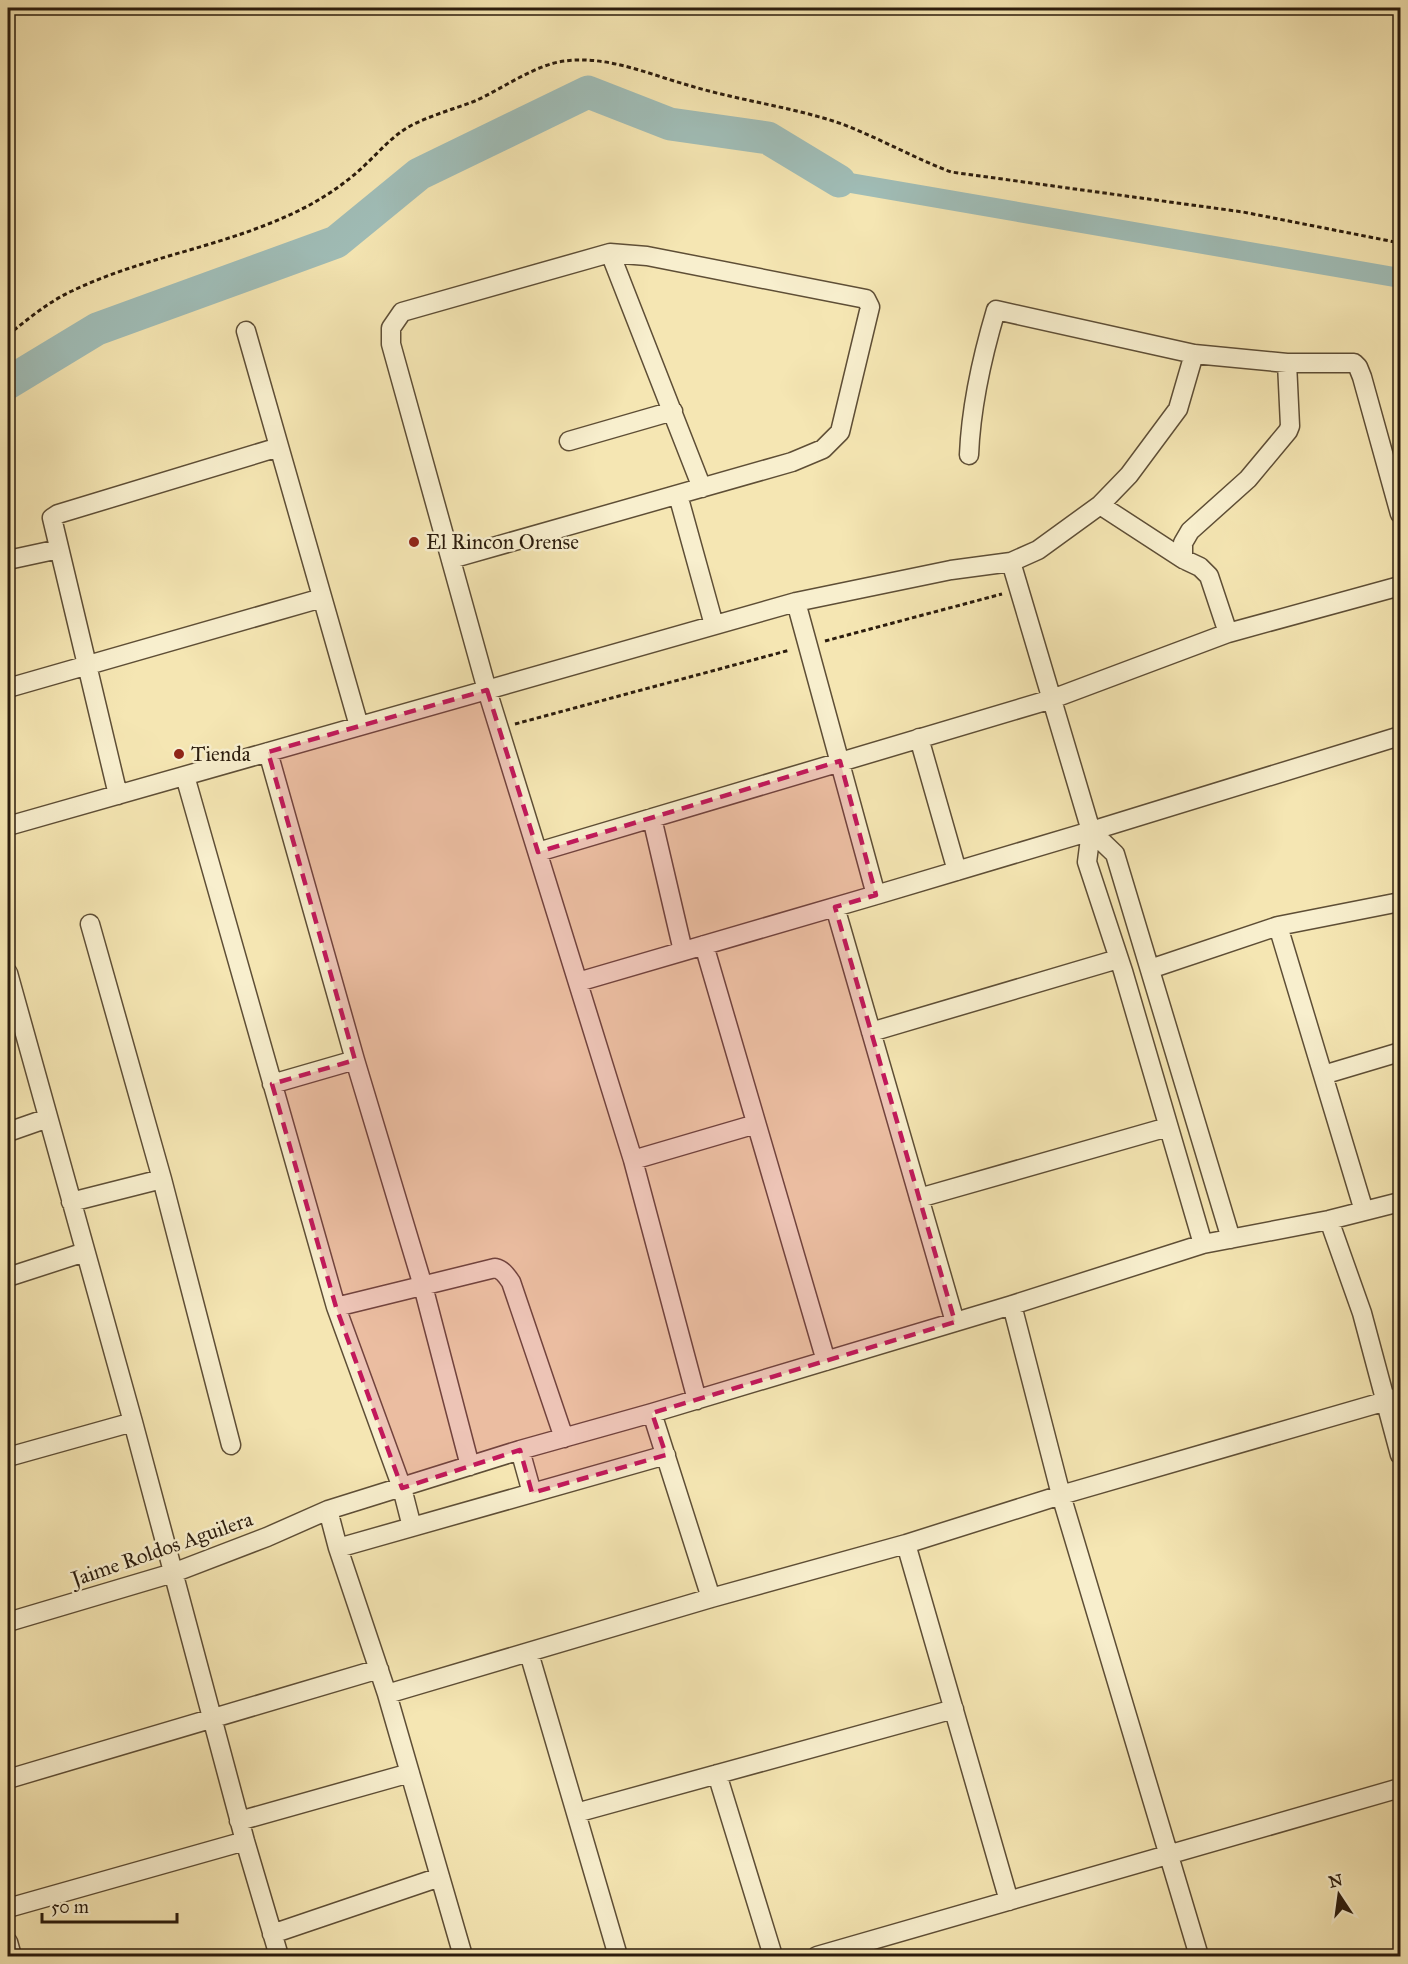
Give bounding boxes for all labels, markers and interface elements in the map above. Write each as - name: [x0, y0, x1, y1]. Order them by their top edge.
- place label: El Rincon Orense: [426, 529, 579, 555]
- marker: El Rincon Orense: [407, 535, 421, 549]
- place label: Tienda: [191, 741, 251, 767]
- marker: Tienda: [172, 747, 186, 761]
- street label: Jaime Roldos Aguilera: [66, 1506, 256, 1593]
- north arrow: [1309, 1865, 1369, 1925]
- text: N: [1327, 1870, 1345, 1892]
- scale bar: [42, 1886, 177, 1924]
- text: 50 m: [51, 1896, 89, 1918]

